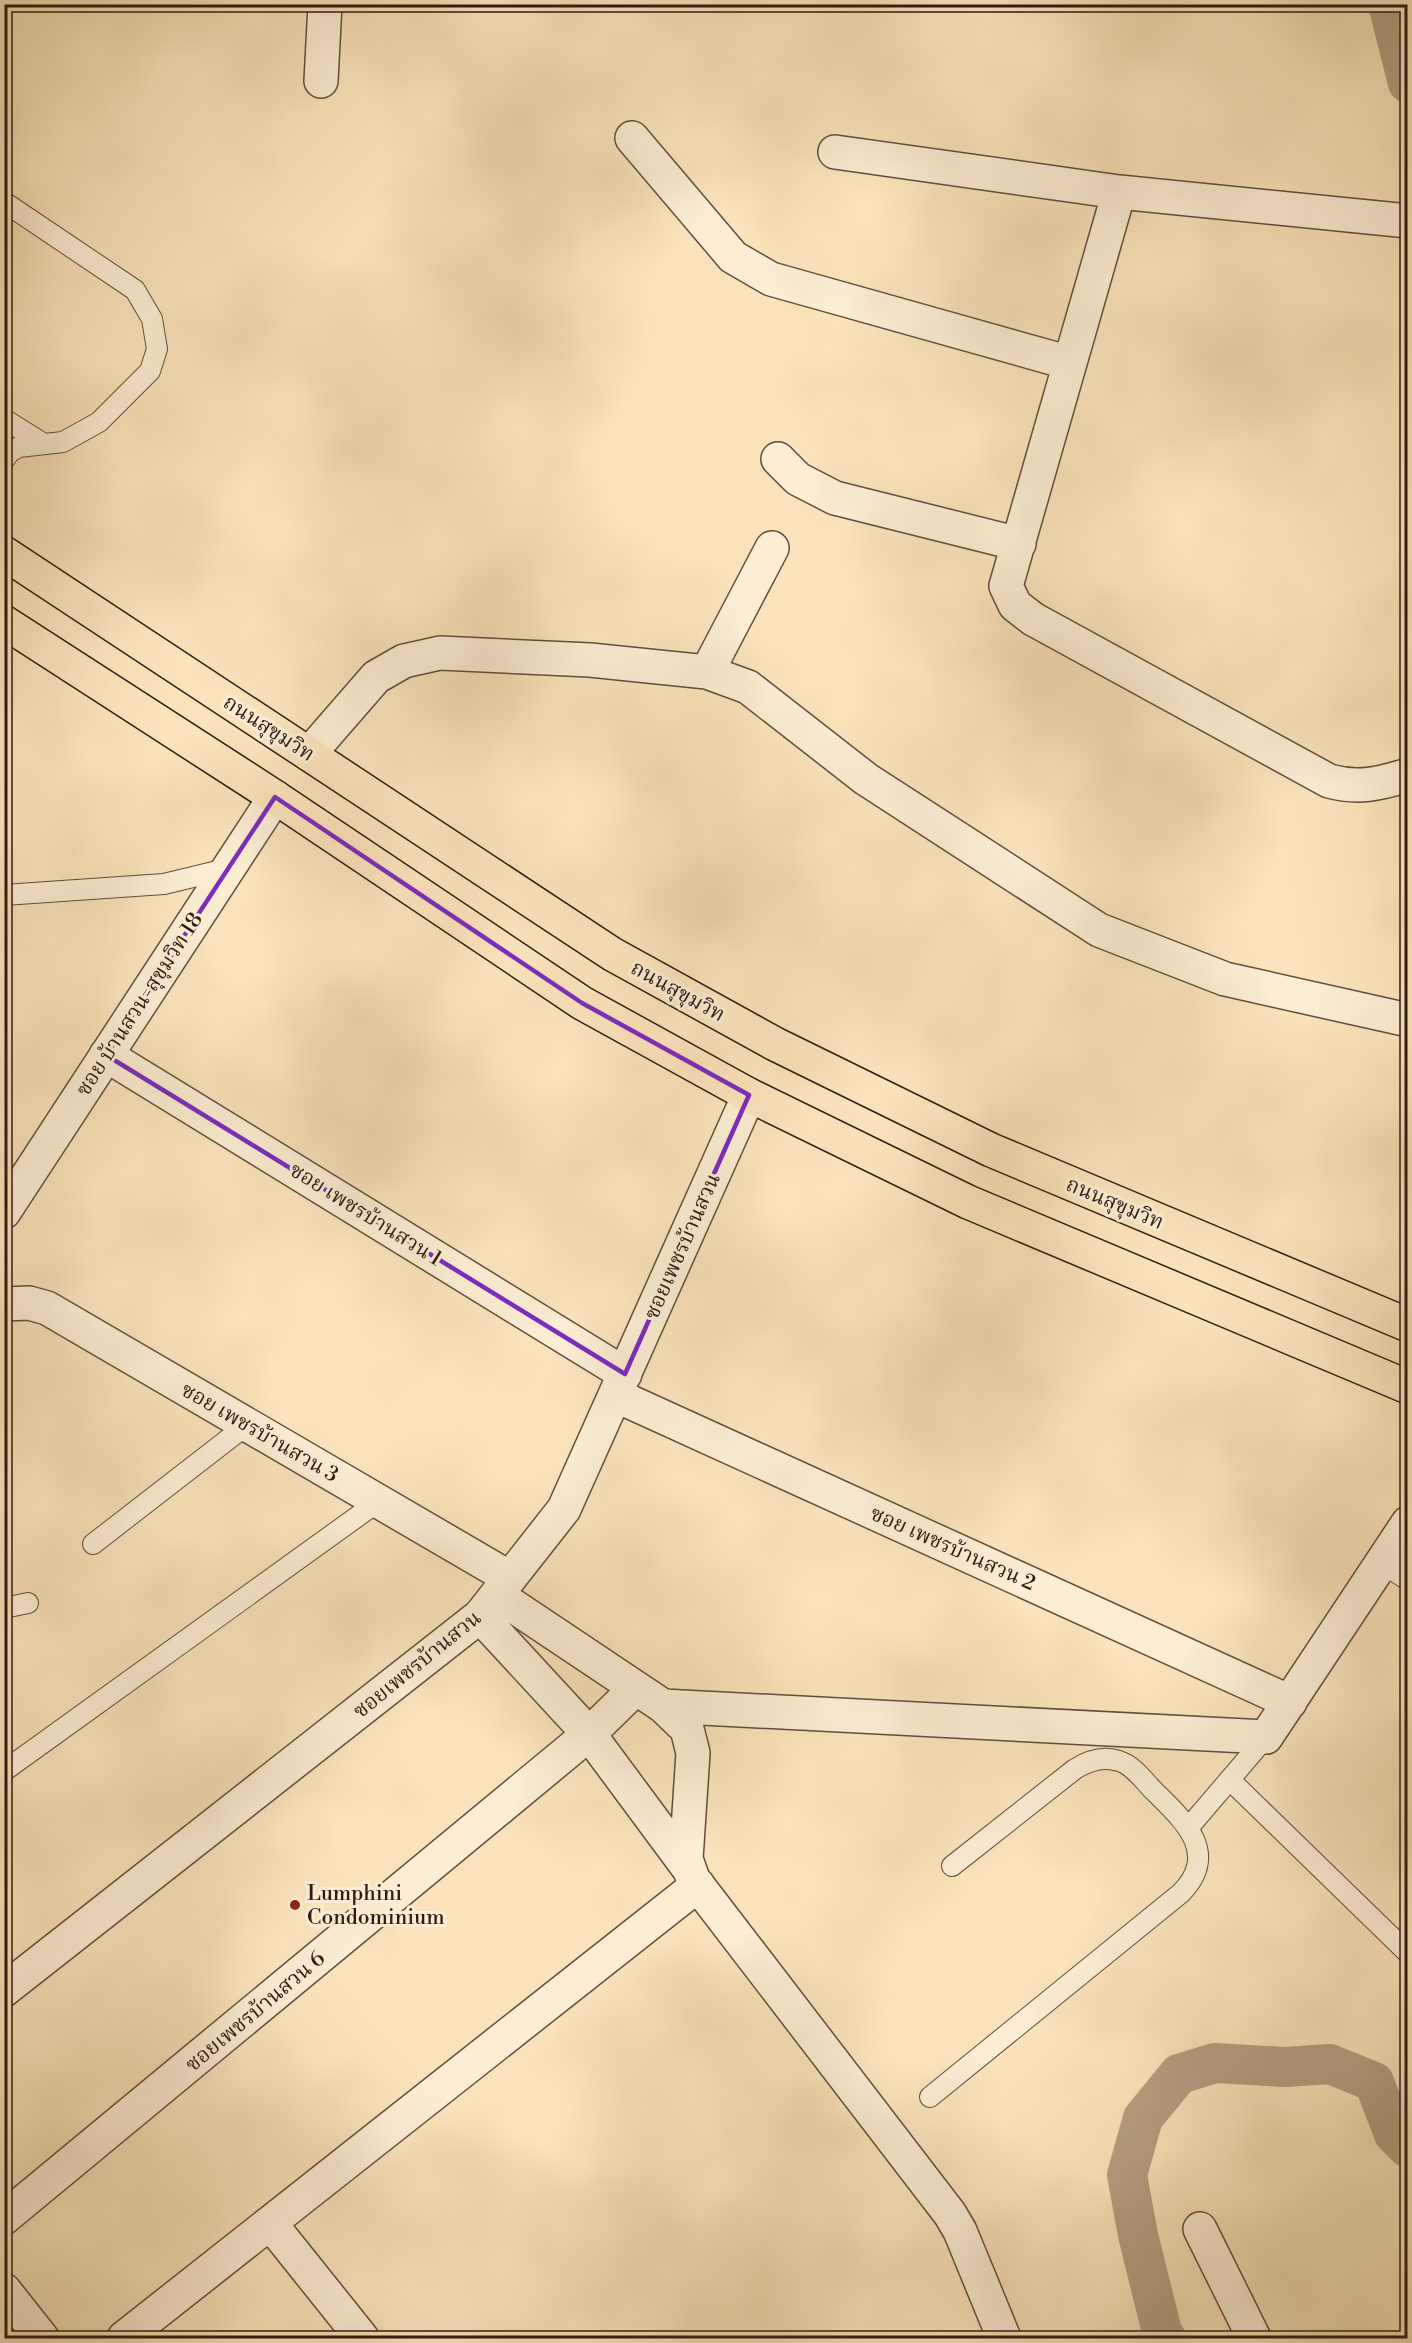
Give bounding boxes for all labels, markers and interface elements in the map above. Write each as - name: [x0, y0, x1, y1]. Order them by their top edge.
- street label: ถนนสุขุมวิท: [218, 690, 319, 768]
- street label: ซอย บ้านสวน-สุขุมวิท 18: [71, 908, 209, 1101]
- street label: ถนนสุขุมวิท: [626, 955, 729, 1028]
- street label: ซอย เพชรบ้านสวน 1: [284, 1157, 447, 1272]
- street label: ซอยเพชรบ้านสวน: [639, 1169, 727, 1324]
- street label: ถนนสุขุมวิท: [1062, 1172, 1167, 1236]
- street label: ซอย เพชรบ้านสวน 3: [176, 1377, 343, 1489]
- street label: ซอย เพชรบ้านสวน 2: [866, 1501, 1039, 1597]
- street label: ซอยเพชรบ้านสวน: [348, 1605, 487, 1724]
- place label: Lumphini Condominium: [307, 1881, 445, 1931]
- marker: Lumphini Condominium: [288, 1898, 302, 1912]
- street label: ซอยเพชรบ้านสวน 6: [180, 1946, 331, 2078]

